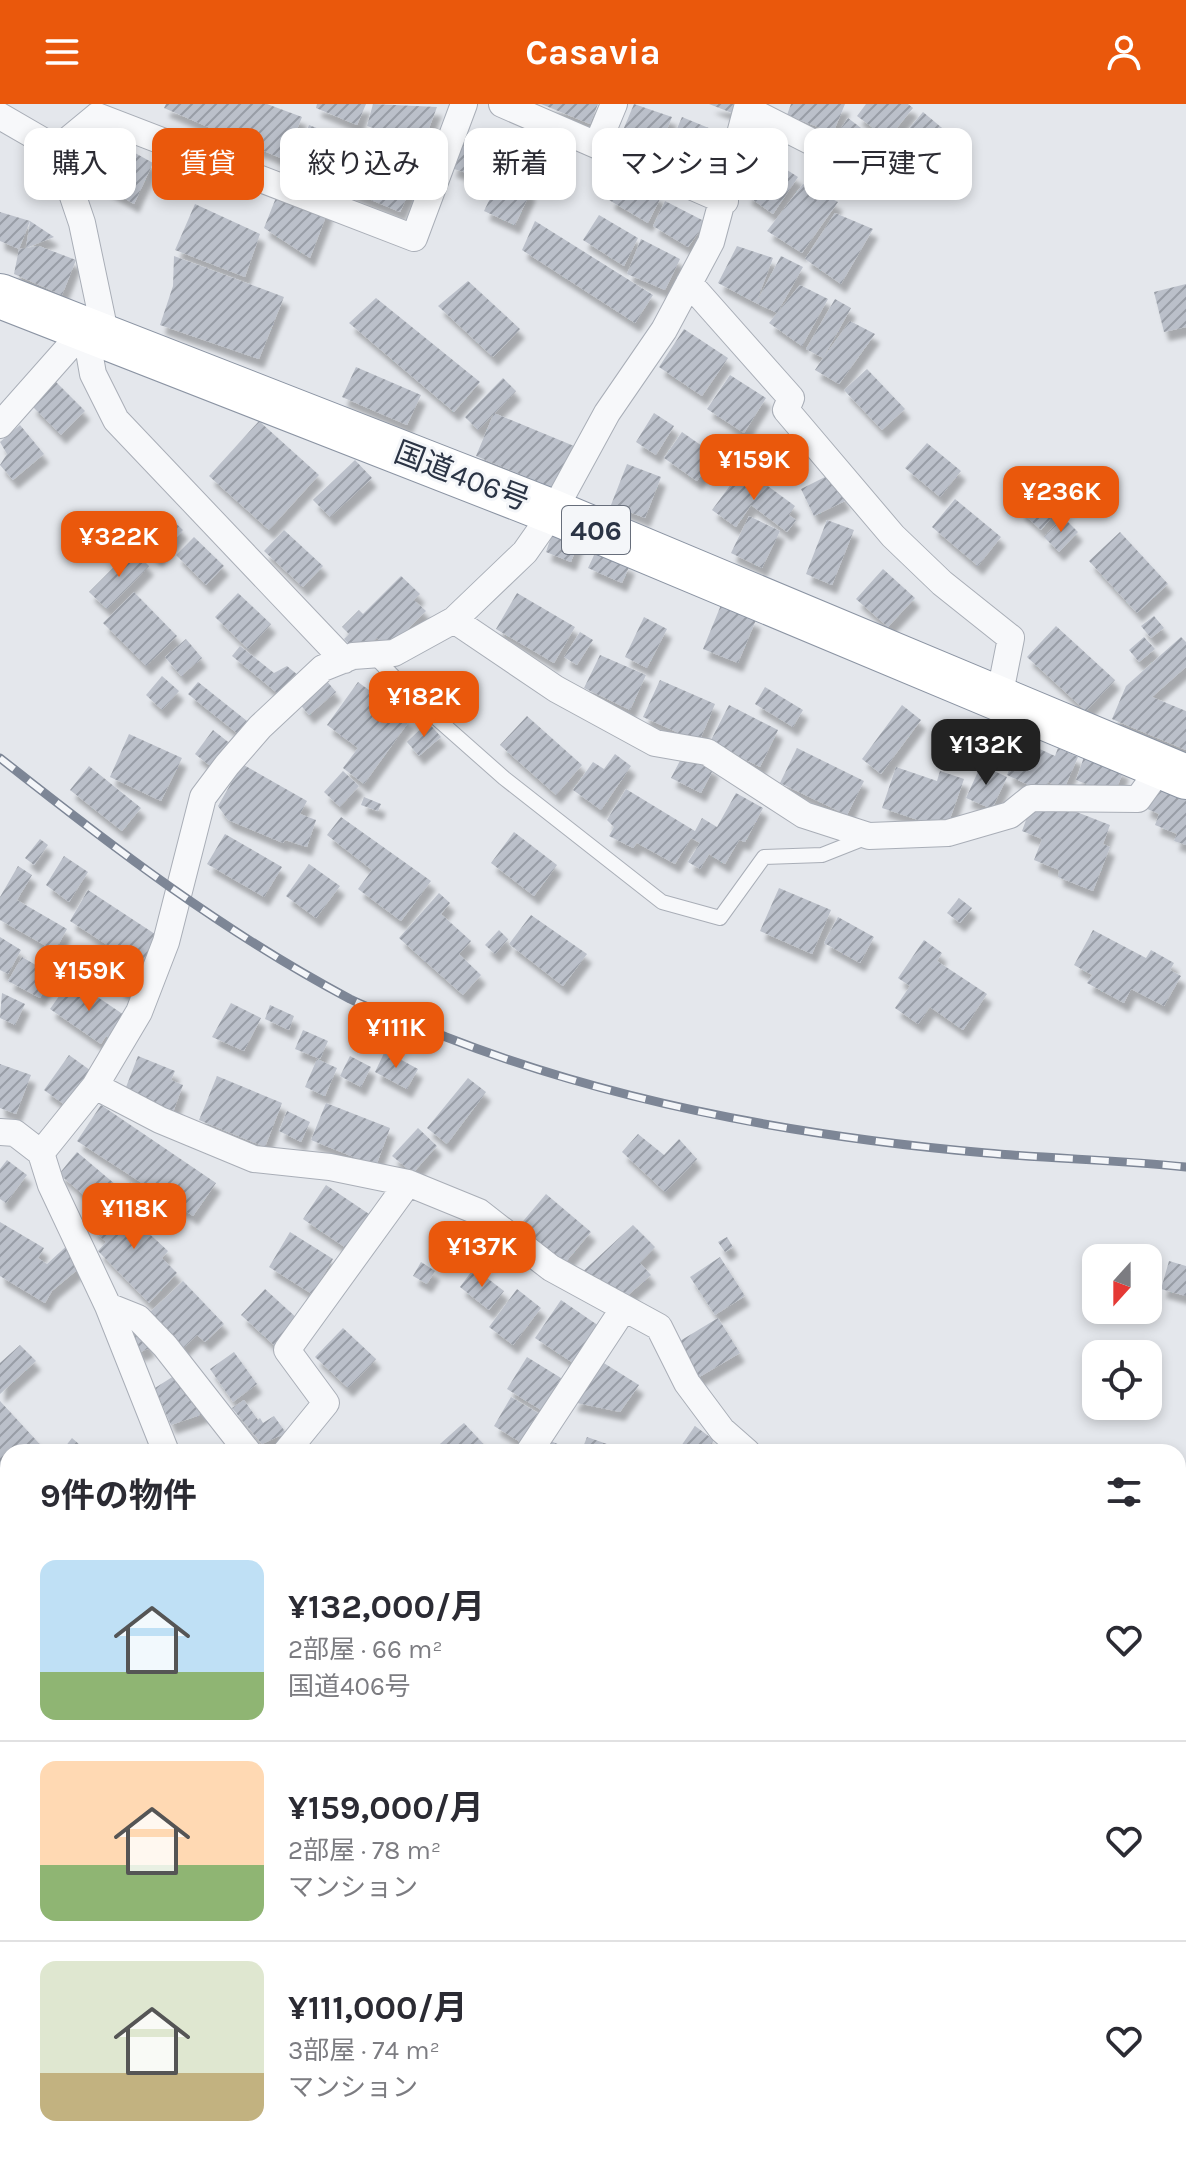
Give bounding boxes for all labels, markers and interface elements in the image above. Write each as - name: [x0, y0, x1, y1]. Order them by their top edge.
- icon: menu: [40, 30, 84, 74]
- icon: person: [1102, 30, 1146, 74]
- text: Casavia: [525, 31, 661, 73]
- chip: 購入: [24, 128, 136, 200]
- chip: 賃貸: [152, 128, 264, 200]
- chip: 絞り込み: [280, 128, 448, 200]
- chip: 新着: [464, 128, 576, 200]
- chip: マンション: [592, 128, 788, 200]
- chip: 一戸建て: [804, 128, 972, 200]
- street label: 国道406号: [389, 434, 535, 518]
- pin: ¥159K: [698, 434, 810, 502]
- text: ¥159K: [718, 444, 790, 475]
- pin: ¥236K: [1005, 466, 1117, 534]
- text: ¥236K: [1021, 476, 1101, 507]
- road number: 406: [562, 506, 630, 554]
- pin: ¥322K: [63, 511, 175, 579]
- text: ¥322K: [79, 521, 159, 552]
- pin: ¥182K: [368, 671, 480, 739]
- text: ¥182K: [387, 681, 461, 712]
- pin: ¥132K: [930, 719, 1042, 787]
- text: ¥132K: [949, 729, 1023, 760]
- pin: ¥159K: [33, 945, 145, 1013]
- text: ¥159K: [53, 955, 125, 986]
- pin: ¥111K: [340, 1002, 452, 1070]
- text: ¥111K: [366, 1012, 426, 1043]
- pin: ¥118K: [78, 1183, 190, 1251]
- text: ¥118K: [100, 1193, 168, 1224]
- pin: ¥137K: [426, 1221, 538, 1289]
- text: ¥137K: [447, 1231, 517, 1262]
- north arrow: [1082, 1244, 1162, 1324]
- map controls: [1082, 1244, 1162, 1420]
- button: locate: [1082, 1340, 1162, 1420]
- icon: filters: [1102, 1470, 1146, 1514]
- text: 9件の物件: [40, 1476, 197, 1516]
- text: ¥132,000/月: [288, 1587, 485, 1627]
- icon: home: [104, 1592, 200, 1688]
- icon: heart: [1102, 1618, 1146, 1662]
- text: 2部屋 · 66 m²: [288, 1634, 443, 1665]
- text: 国道406号: [288, 1671, 411, 1702]
- text: ¥159,000/月: [288, 1788, 484, 1828]
- icon: home: [104, 1793, 200, 1889]
- icon: heart: [1102, 1819, 1146, 1863]
- text: 2部屋 · 78 m²: [288, 1835, 441, 1866]
- text: マンション: [288, 1872, 418, 1903]
- text: ¥111,000/月: [288, 1988, 467, 2028]
- icon: home: [104, 1993, 200, 2089]
- icon: heart: [1102, 2019, 1146, 2063]
- text: 3部屋 · 74 m²: [288, 2035, 440, 2066]
- text: マンション: [288, 2072, 418, 2103]

